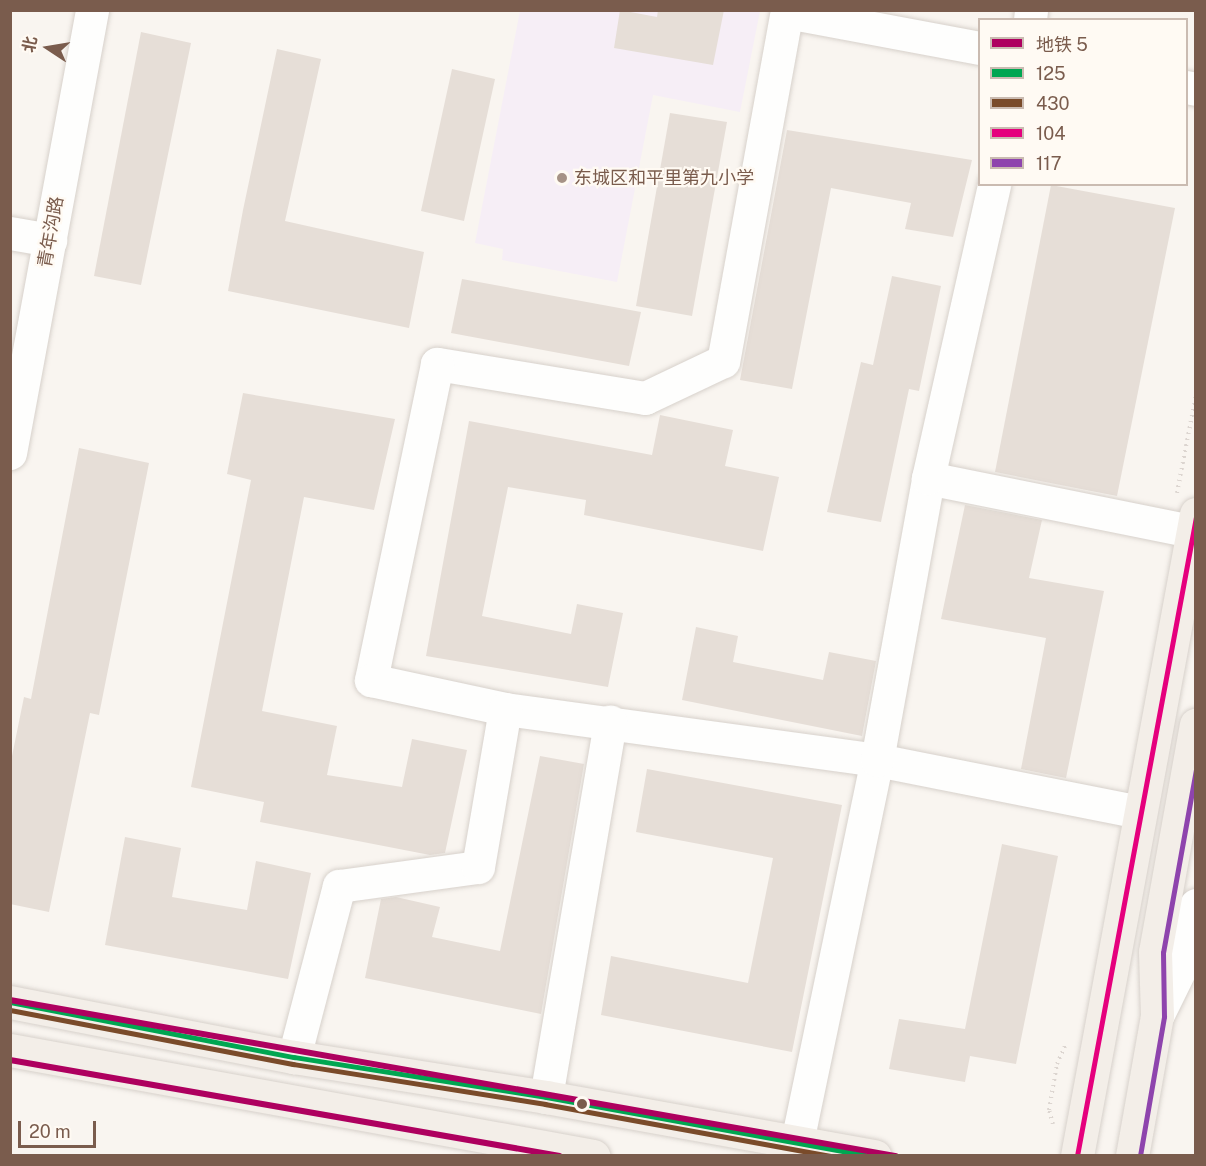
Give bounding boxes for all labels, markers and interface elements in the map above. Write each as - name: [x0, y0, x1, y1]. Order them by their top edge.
- north arrow: [18, 18, 78, 78]
- legend: [978, 18, 1188, 186]
- text: 北: [19, 34, 41, 54]
- text: 地铁 5: [1036, 34, 1088, 55]
- text: 125: [1036, 63, 1066, 84]
- text: 430: [1036, 93, 1070, 114]
- text: 104: [1036, 123, 1066, 144]
- text: 117: [1036, 153, 1061, 174]
- place label: 东城区和平里第九小学: [574, 167, 754, 189]
- marker: 东城区和平里第九小学: [555, 171, 569, 185]
- street label: 青年沟路: [34, 195, 68, 269]
- unlabelled marker: [576, 1098, 588, 1110]
- scale bar: [21, 1109, 99, 1147]
- text: 20 m: [29, 1121, 71, 1142]

